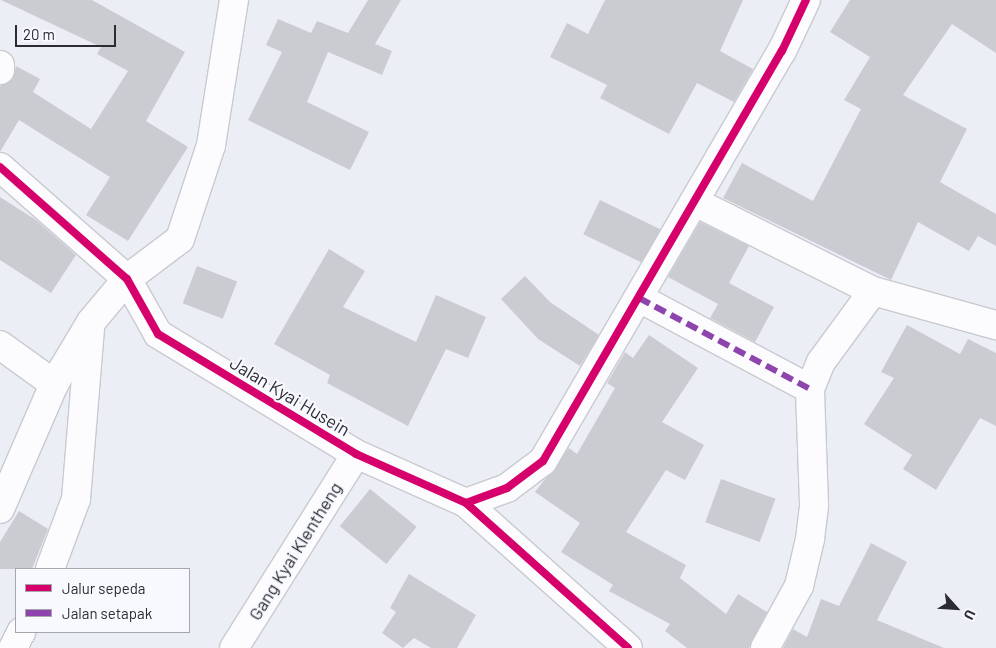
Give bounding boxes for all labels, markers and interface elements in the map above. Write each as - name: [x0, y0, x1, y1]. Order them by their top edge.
- scale bar: [18, 15, 119, 47]
- text: 20 m: [23, 25, 55, 43]
- street label: Jalan Kyai Husein: [226, 352, 354, 440]
- street label: Gang Kyai Klentheng: [244, 478, 346, 624]
- legend: [15, 568, 190, 633]
- text: Jalur sepeda: [62, 579, 146, 597]
- north arrow: [931, 583, 981, 633]
- text: Jalan setapak: [62, 604, 152, 622]
- text: U: [960, 607, 980, 622]

